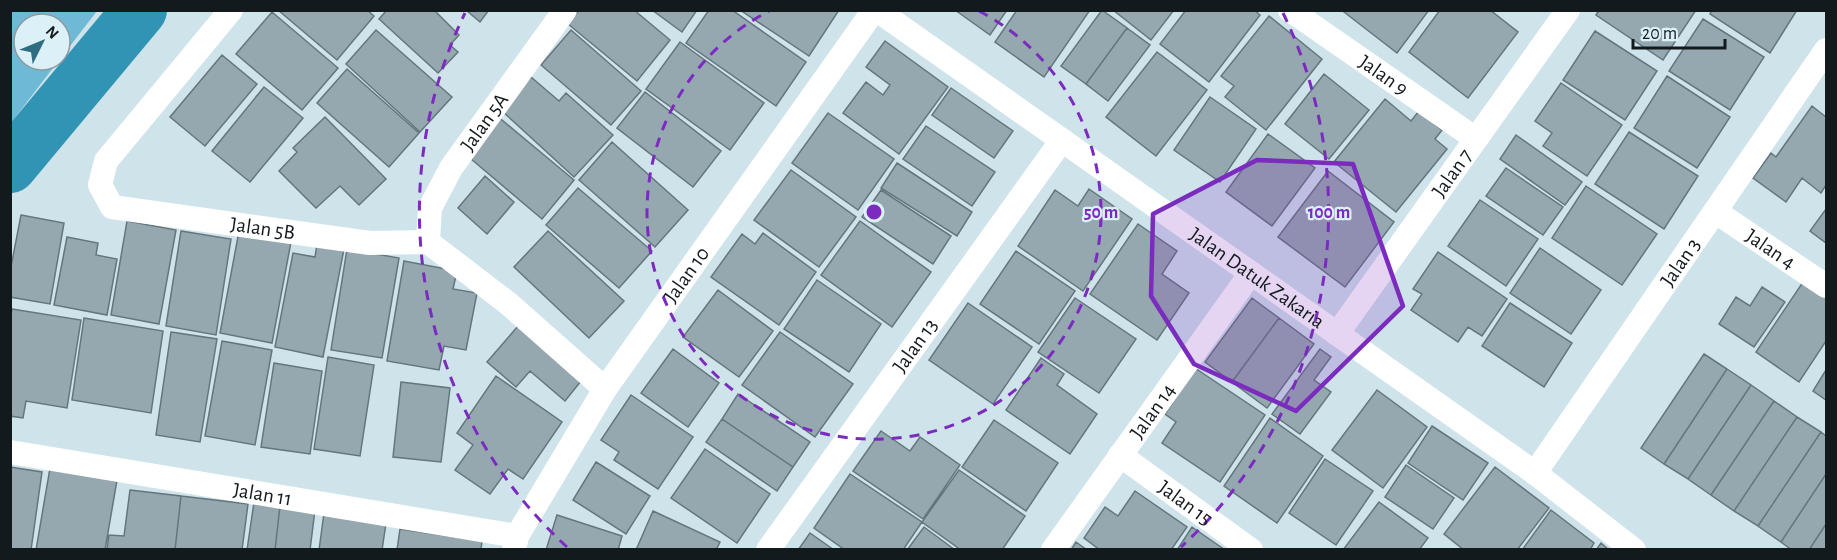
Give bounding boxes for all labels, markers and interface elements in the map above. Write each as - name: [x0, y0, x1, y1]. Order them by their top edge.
- north arrow: [12, 12, 72, 72]
- scale bar: [1633, 12, 1724, 50]
- text: N: [43, 23, 62, 42]
- text: 20 m: [1642, 25, 1677, 43]
- street label: Jalan 9: [1355, 51, 1412, 100]
- street label: Jalan 5A: [457, 89, 512, 155]
- street label: Jalan 7: [1428, 145, 1477, 201]
- centre of rings: [864, 202, 884, 222]
- text: 50 m: [1084, 204, 1118, 222]
- text: 100 m: [1308, 204, 1350, 222]
- street label: Jalan 5B: [229, 214, 296, 243]
- street label: Jalan Datuk Zakaria: [1186, 223, 1329, 333]
- street label: Jalan 4: [1742, 225, 1799, 273]
- street label: Jalan 3: [1657, 234, 1704, 290]
- street label: Jalan 10: [660, 243, 713, 307]
- street label: Jalan 13: [889, 315, 941, 376]
- street label: Jalan 14: [1126, 380, 1179, 443]
- street label: Jalan 15: [1154, 477, 1216, 529]
- street label: Jalan 11: [232, 479, 293, 510]

